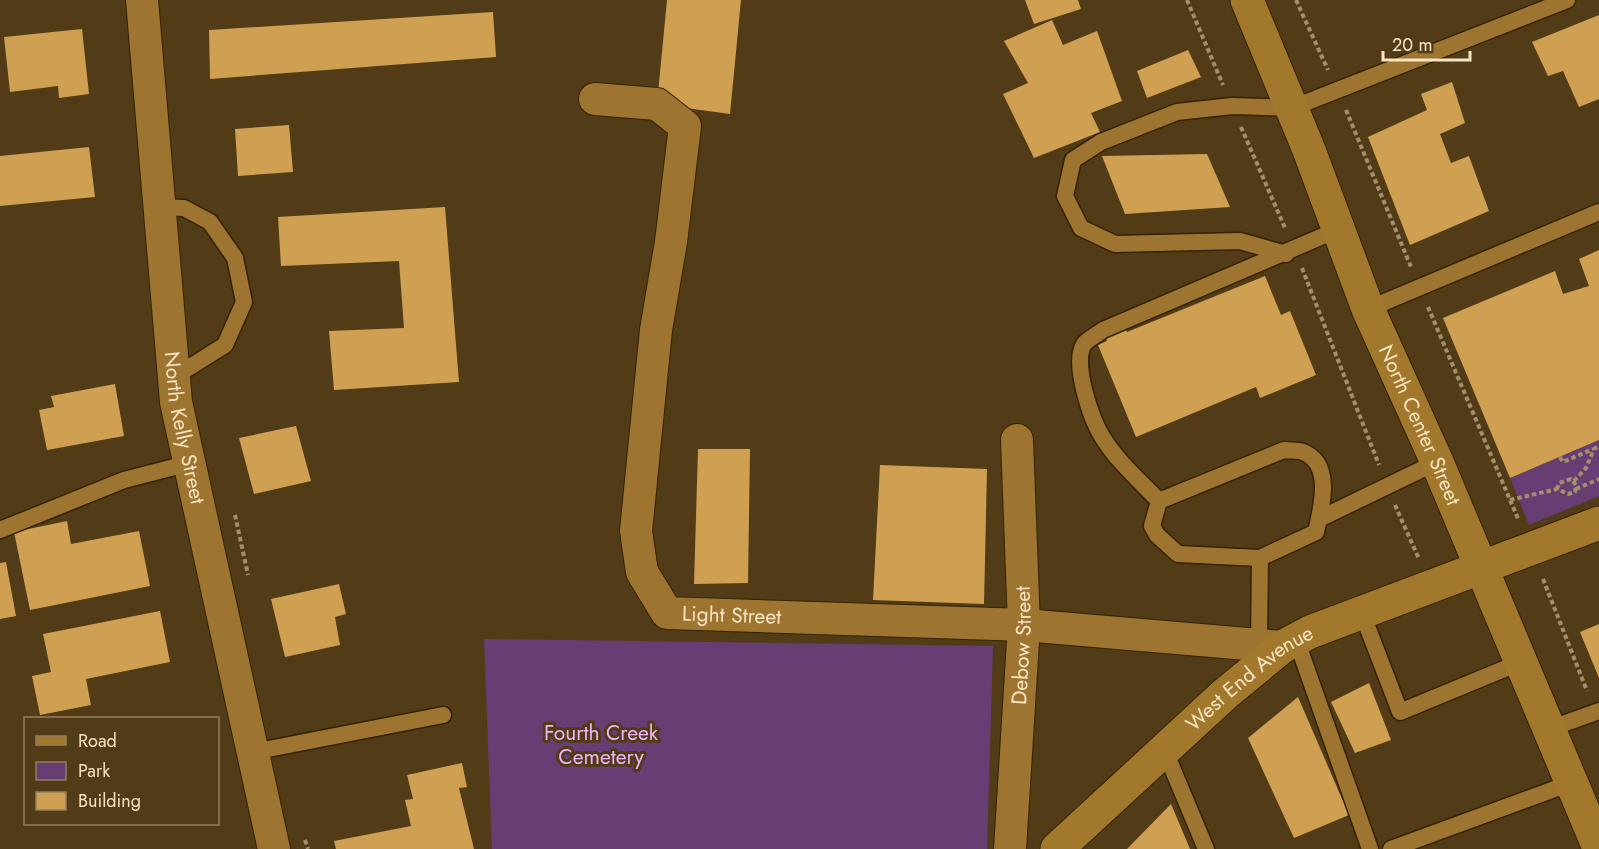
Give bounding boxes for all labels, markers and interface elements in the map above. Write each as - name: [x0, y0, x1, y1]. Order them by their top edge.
- scale bar: [1383, 24, 1470, 62]
- text: 20 m: [1392, 32, 1432, 58]
- street label: North Center Street: [1371, 340, 1469, 510]
- street label: North Kelly Street: [157, 350, 213, 507]
- street label: Debow Street: [1004, 585, 1039, 706]
- street label: Light Street: [681, 599, 782, 632]
- street label: West End Avenue: [1179, 618, 1319, 738]
- legend: [24, 717, 219, 825]
- park label: Fourth Creek Cemetery: [544, 718, 659, 772]
- text: Road: [78, 728, 117, 754]
- text: Park: [78, 758, 110, 784]
- text: Building: [78, 788, 141, 814]

